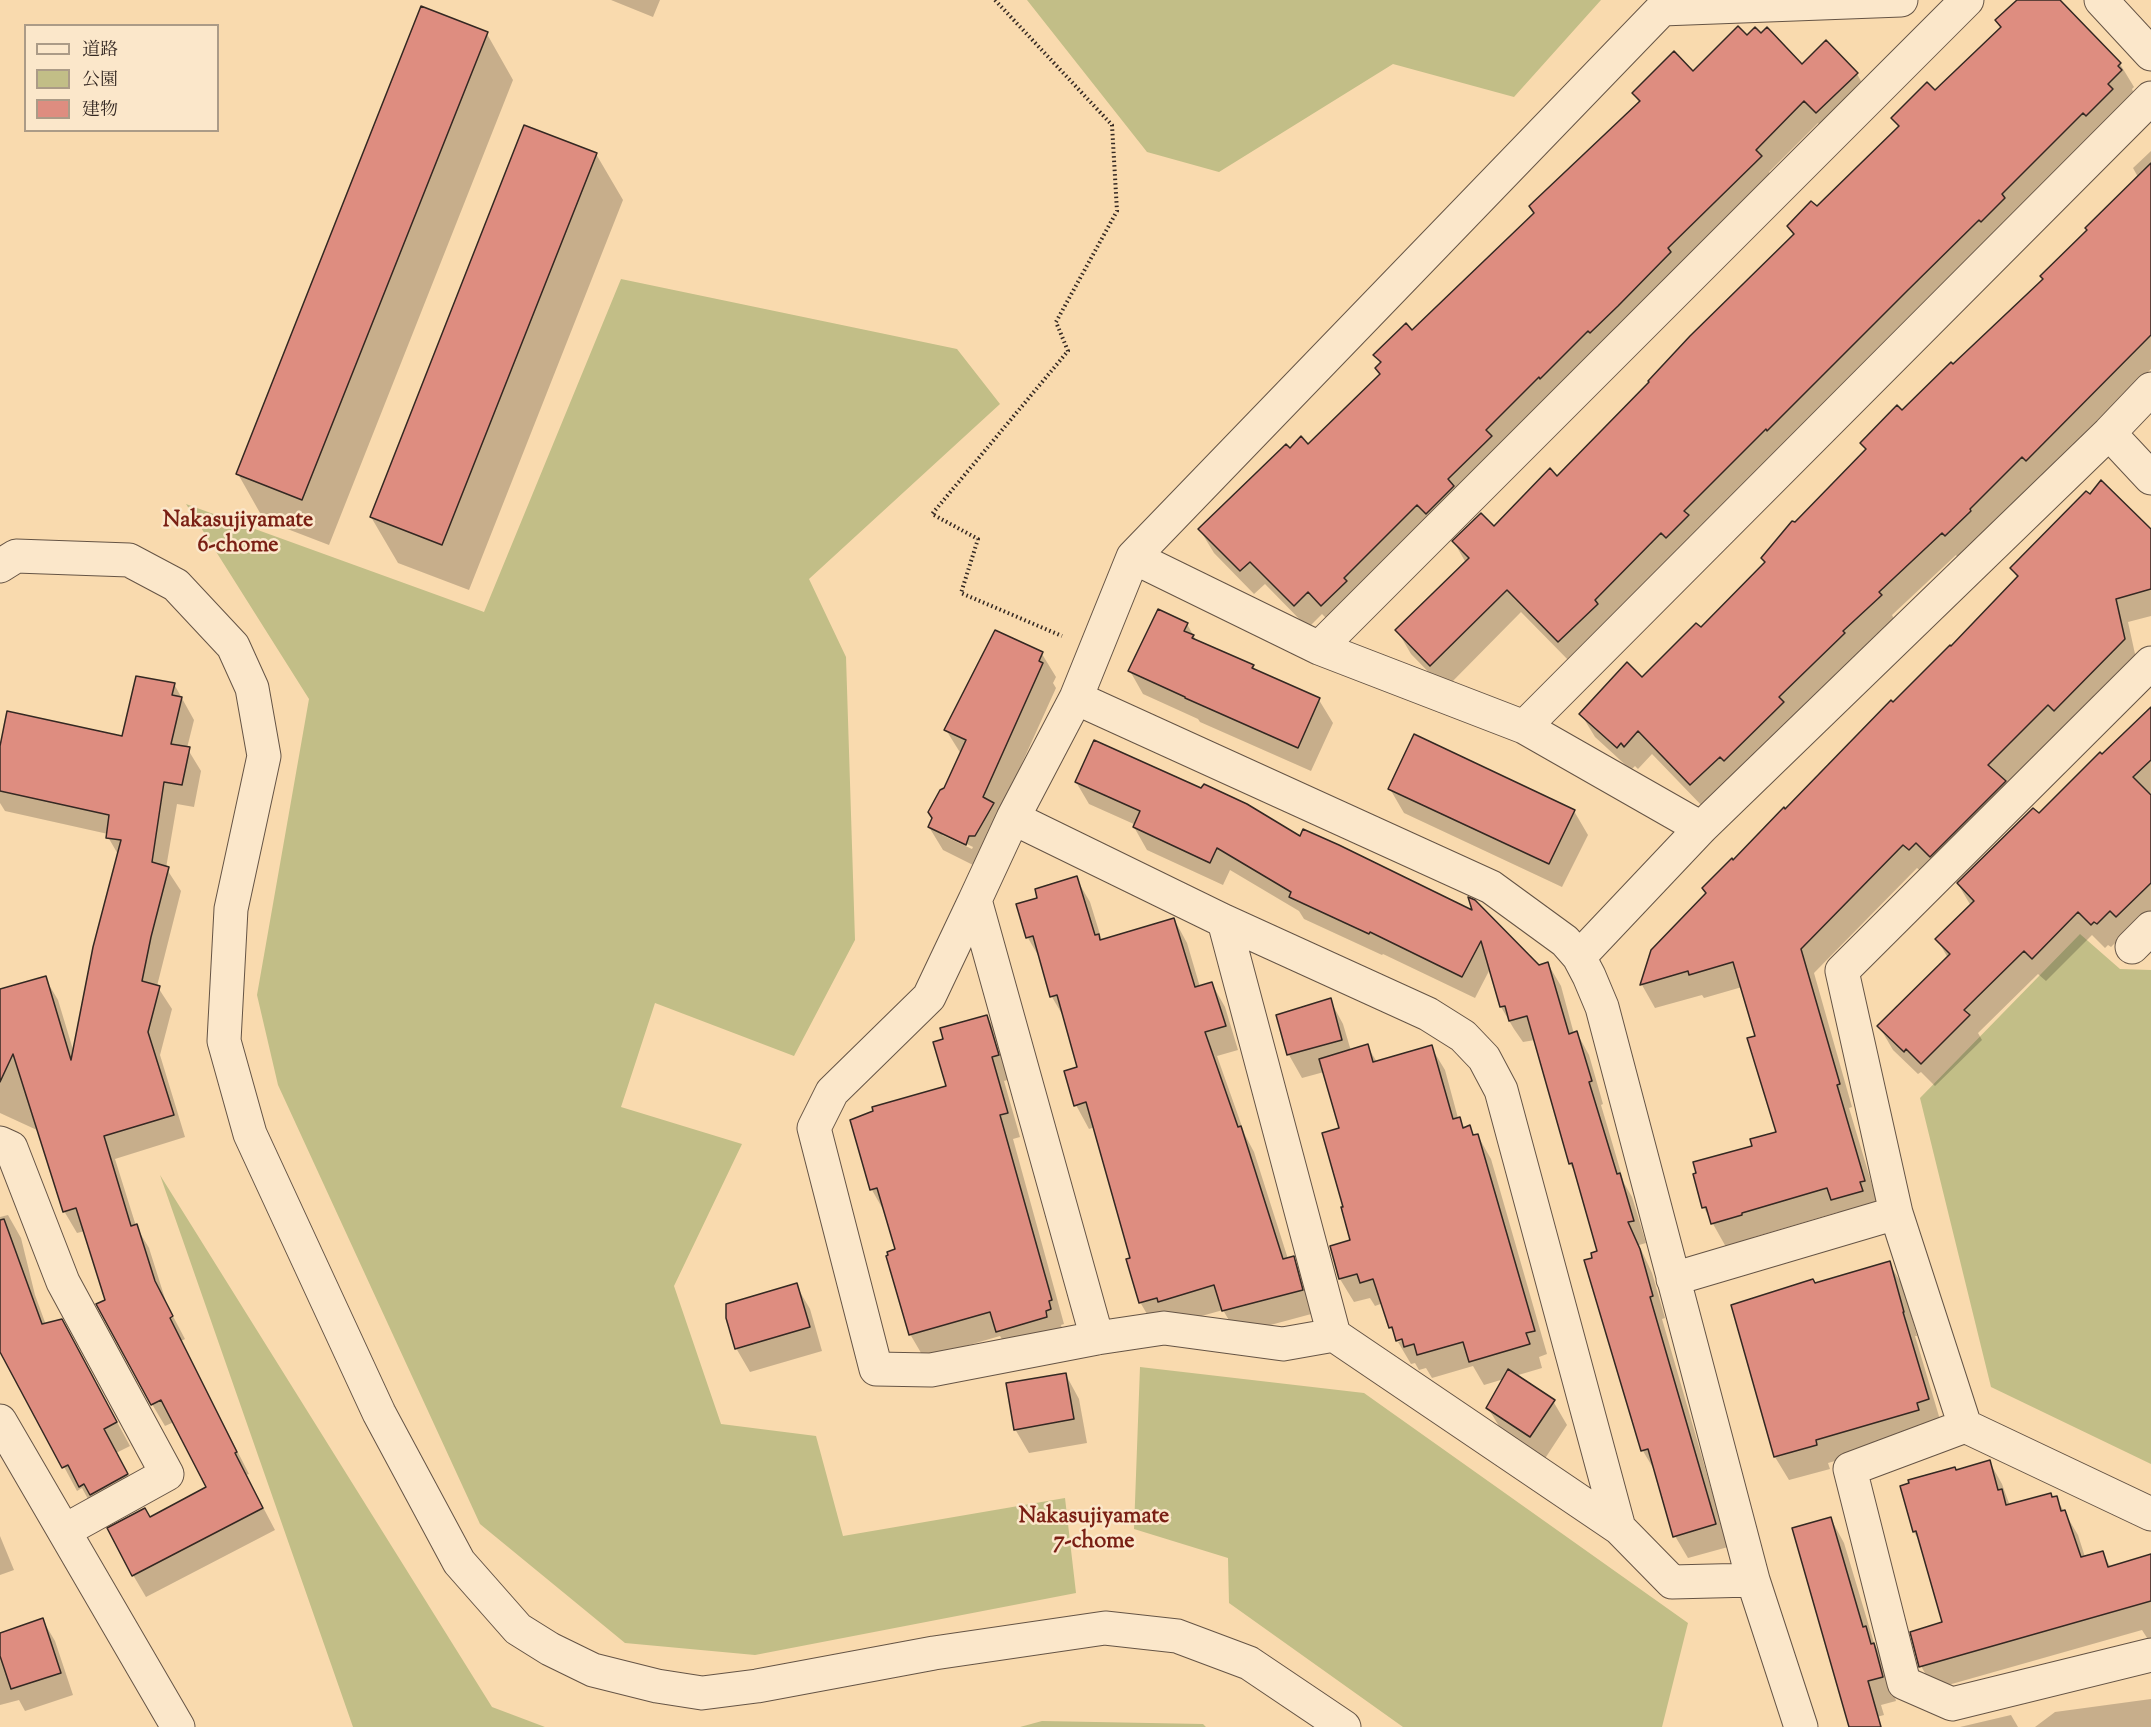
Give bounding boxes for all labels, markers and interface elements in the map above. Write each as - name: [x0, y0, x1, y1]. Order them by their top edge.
- legend: [24, 24, 219, 132]
- text: 道路: [82, 38, 118, 64]
- text: 公園: [82, 68, 118, 94]
- text: 建物: [82, 98, 118, 124]
- district label: Nakasujiyamate 6-chome: [163, 509, 313, 560]
- district label: Nakasujiyamate 7-chome: [1019, 1505, 1169, 1556]

